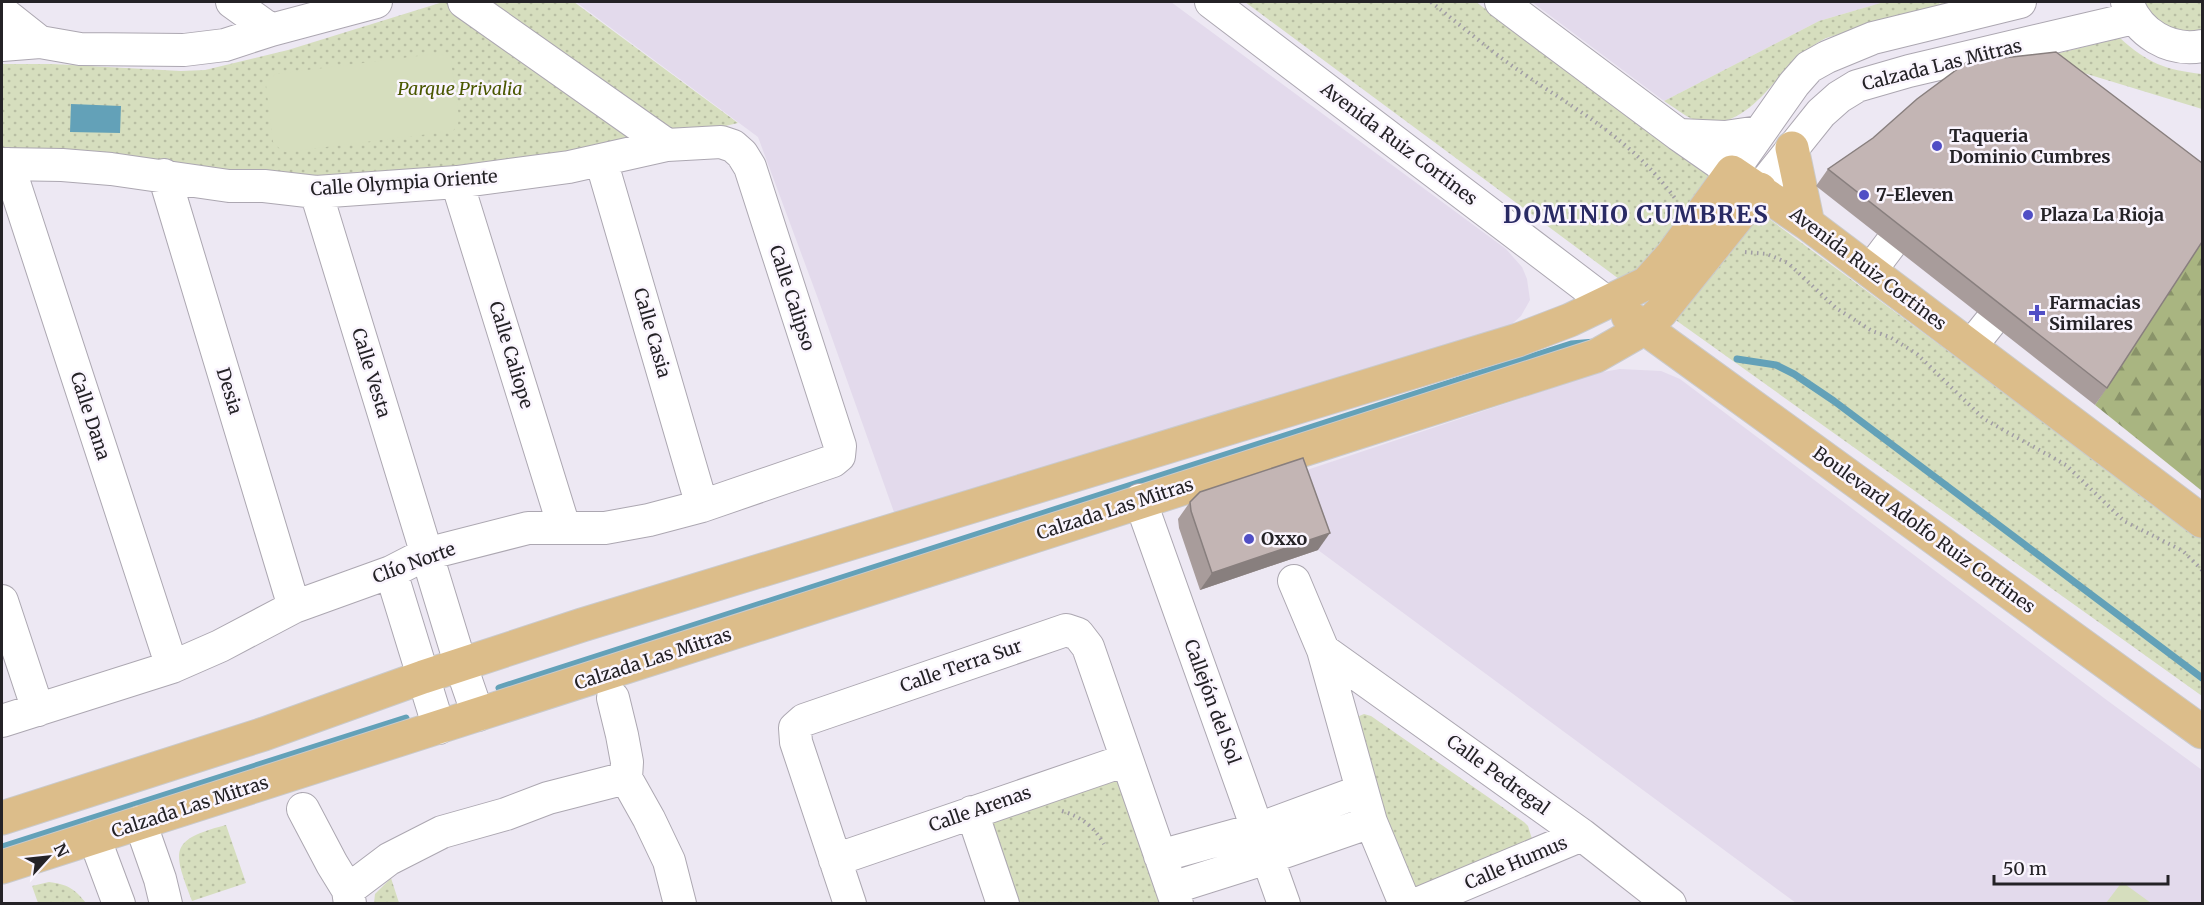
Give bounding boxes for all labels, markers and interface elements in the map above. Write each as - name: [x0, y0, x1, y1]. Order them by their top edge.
- street label: Calzada Las Mitras: [1860, 34, 2024, 95]
- park label: Parque Privalia: [397, 77, 523, 100]
- street label: Avenida Ruiz Cortines: [1316, 77, 1482, 210]
- place label: Taqueria Dominio Cumbres: [1949, 124, 2111, 168]
- marker: Taqueria Dominio Cumbres: [1930, 139, 1944, 153]
- street label: Calle Olympia Oriente: [310, 164, 498, 201]
- place label: 7-Eleven: [1876, 183, 1954, 206]
- marker: 7-Eleven: [1857, 188, 1871, 202]
- district label: DOMINIO CUMBRES: [1503, 199, 1769, 230]
- street label: Avenida Ruiz Cortines: [1785, 202, 1951, 335]
- place label: Plaza La Rioja: [2040, 203, 2164, 226]
- marker: Plaza La Rioja: [2021, 208, 2035, 222]
- street label: Calle Calipso: [765, 242, 820, 354]
- street label: Calle Casia: [629, 285, 676, 381]
- place label: Farmacias Similares: [2049, 291, 2141, 335]
- street label: Calle Caliope: [484, 298, 539, 411]
- marker: Farmacias Similares: [2030, 306, 2044, 320]
- street label: Calle Vesta: [347, 325, 396, 421]
- street label: Desia: [212, 365, 248, 417]
- street label: Calle Dana: [65, 369, 116, 463]
- street label: Boulevard Adolfo Ruiz Cortines: [1809, 441, 2040, 618]
- street label: Calzada Las Mitras: [1033, 472, 1196, 545]
- place label: Oxxo: [1261, 527, 1307, 550]
- marker: Oxxo: [1242, 532, 1256, 546]
- street label: Clío Norte: [369, 537, 458, 588]
- street label: Calzada Las Mitras: [571, 622, 734, 695]
- street label: Calle Terra Sur: [897, 634, 1025, 697]
- street label: Callejón del Sol: [1179, 636, 1246, 768]
- street label: Calle Pedregal: [1442, 730, 1555, 820]
- street label: Calzada Las Mitras: [108, 770, 271, 843]
- street label: Calle Arenas: [926, 780, 1034, 837]
- north arrow: [18, 827, 78, 887]
- street label: Calle Humus: [1461, 831, 1571, 894]
- text: N: [50, 840, 73, 861]
- scale bar: [1994, 848, 2168, 886]
- text: 50 m: [2003, 857, 2047, 880]

